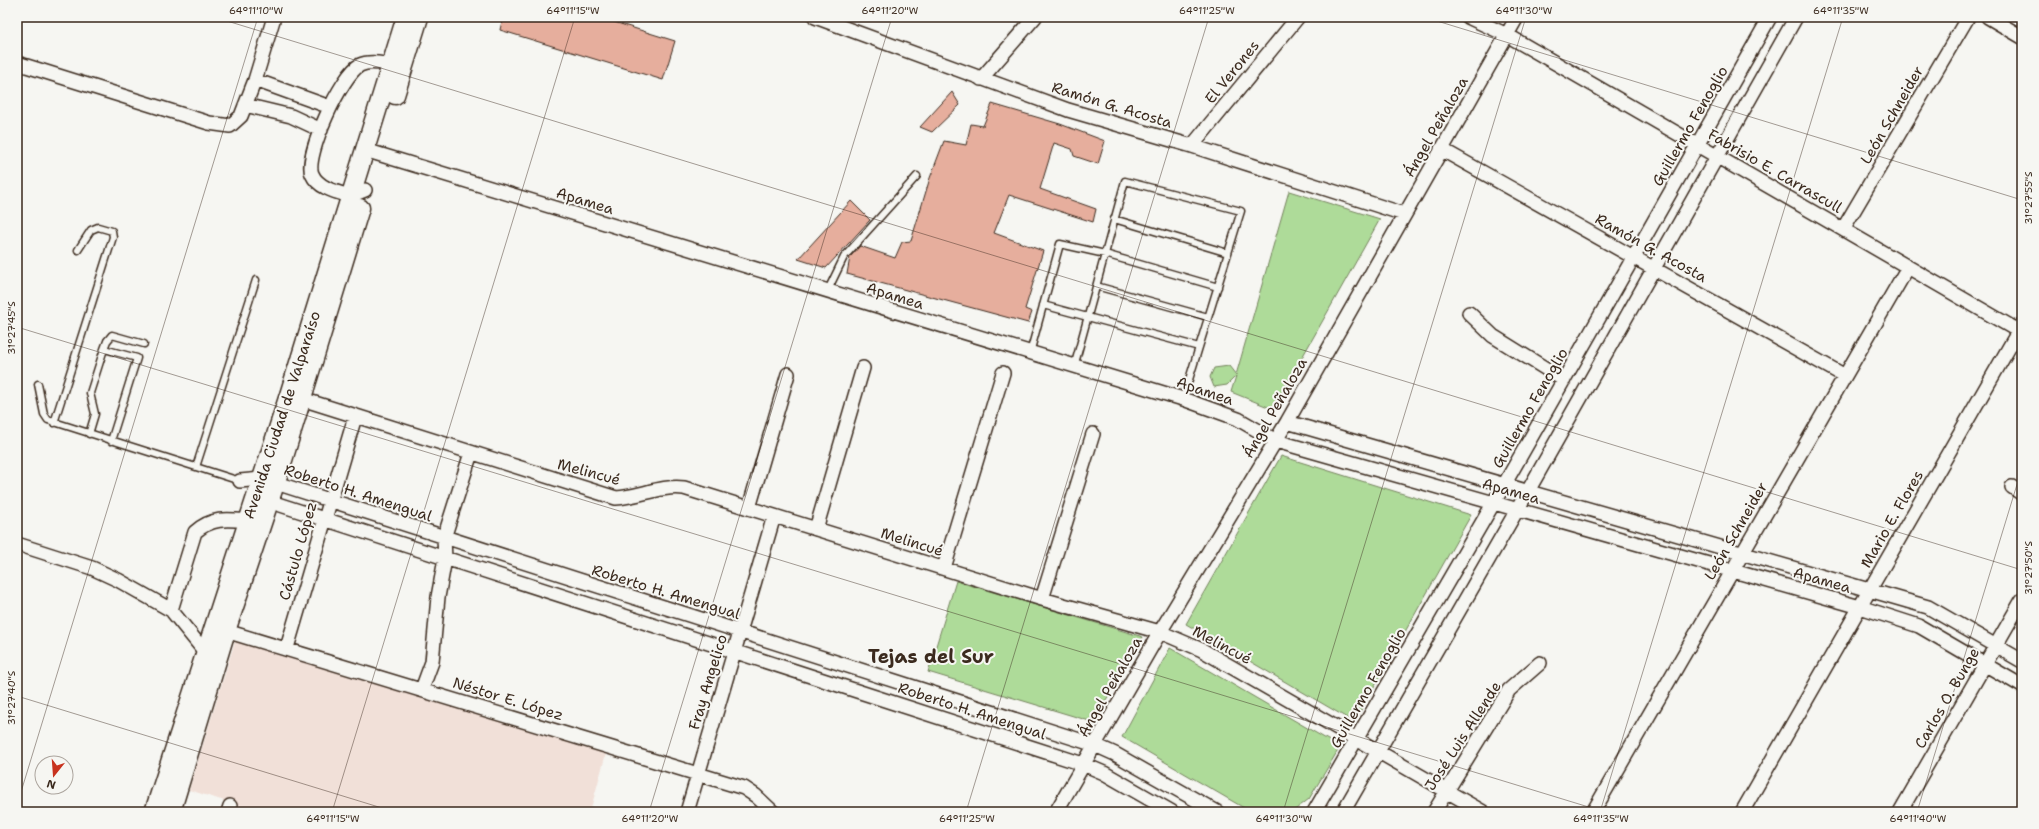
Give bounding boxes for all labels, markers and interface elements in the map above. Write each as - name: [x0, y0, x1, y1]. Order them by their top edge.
- text: 64°11'10"W: [229, 4, 284, 17]
- text: 64°11'15"W: [546, 4, 600, 17]
- text: 64°11'20"W: [862, 4, 919, 17]
- text: 64°11'25"W: [1179, 4, 1235, 17]
- text: 64°11'30"W: [1496, 4, 1553, 17]
- text: 64°11'35"W: [1813, 4, 1869, 17]
- street label: El Verones: [1200, 36, 1264, 108]
- street label: Guillermo Fenoglio: [1647, 62, 1733, 190]
- street label: León Schneider: [1856, 62, 1928, 168]
- street label: Ángel Peñaloza: [1398, 72, 1473, 181]
- street label: Ramón G. Acosta: [1049, 77, 1175, 133]
- street label: Fabrisio E. Carrascull: [1704, 124, 1846, 218]
- text: 31°27'55"S: [2022, 171, 2035, 224]
- street label: Apamea: [554, 183, 617, 219]
- street label: Ramón G. Acosta: [1592, 209, 1711, 287]
- street label: Apamea: [864, 278, 927, 314]
- text: 31°27'45"S: [5, 301, 18, 355]
- street label: Avenida Ciudad de Valparaíso: [239, 308, 325, 522]
- street label: Guillermo Fenoglio: [1487, 344, 1573, 472]
- street label: Ángel Peñaloza: [1237, 353, 1312, 462]
- street label: Apamea: [1174, 372, 1237, 410]
- street label: Melincué: [555, 454, 623, 490]
- street label: Roberto H. Amengual: [281, 460, 435, 527]
- street label: Mario E. Flores: [1856, 467, 1928, 571]
- street label: Apamea: [1480, 473, 1543, 509]
- street label: León Schneider: [1700, 478, 1772, 584]
- street label: Cástulo López: [274, 499, 322, 603]
- street label: Melincué: [878, 523, 946, 561]
- text: 31°27'50"S: [2022, 540, 2035, 595]
- street label: Roberto H. Amengual: [589, 560, 743, 624]
- street label: Apamea: [1791, 562, 1854, 598]
- street label: Melincué: [1189, 621, 1255, 669]
- street label: Guillermo Fenoglio: [1325, 624, 1411, 752]
- street label: Fray Angelico: [684, 632, 732, 732]
- street label: Ángel Peñaloza: [1072, 632, 1147, 741]
- district label: Tejas del Sur: [868, 644, 994, 669]
- street label: Carlos O. Bunge: [1910, 644, 1984, 752]
- text: 31°27'40"S: [5, 670, 18, 725]
- street label: Néstor E. López: [450, 673, 566, 725]
- street label: Roberto H. Amengual: [895, 678, 1049, 745]
- street label: José Luis Allende: [1420, 678, 1506, 794]
- north arrow: [34, 755, 74, 795]
- text: N: [45, 776, 58, 793]
- text: 64°11'15"W: [306, 812, 360, 825]
- text: 64°11'20"W: [622, 812, 679, 825]
- text: 64°11'25"W: [939, 812, 995, 825]
- text: 64°11'30"W: [1256, 812, 1313, 825]
- text: 64°11'35"W: [1573, 812, 1629, 825]
- text: 64°11'40"W: [1890, 812, 1947, 825]

